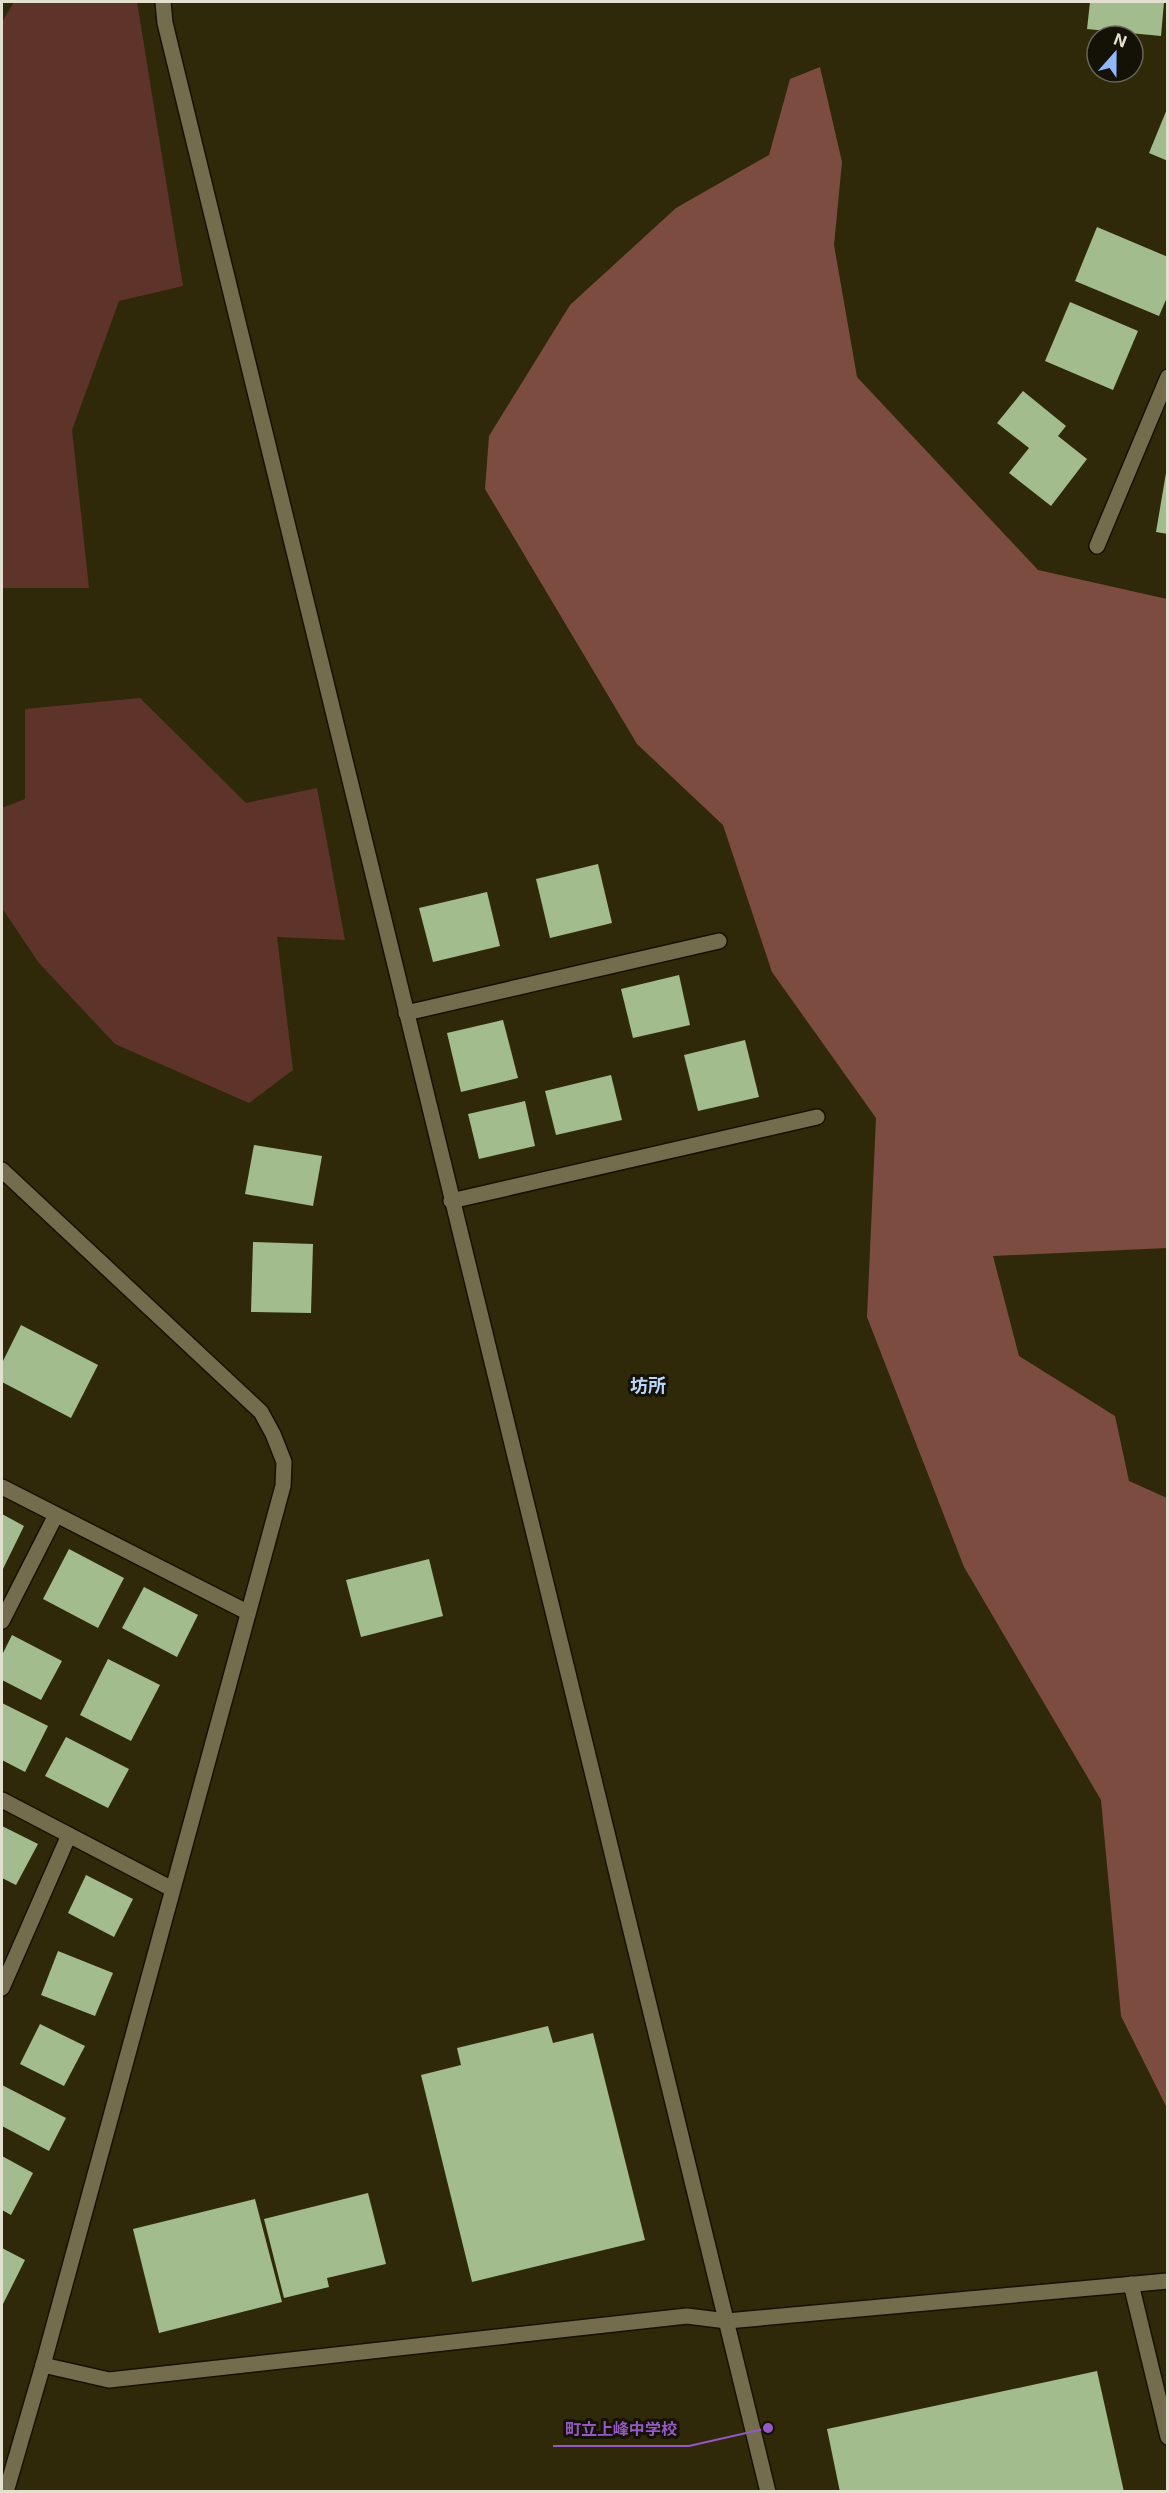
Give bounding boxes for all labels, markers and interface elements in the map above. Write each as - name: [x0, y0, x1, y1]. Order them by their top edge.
- north arrow: [1085, 24, 1145, 84]
- text: N: [1111, 28, 1130, 52]
- district label: 坊所: [630, 1375, 666, 1396]
- callout: 町立上峰中学校: [553, 2412, 689, 2446]
- text: 町立上峰中学校: [565, 2419, 677, 2439]

